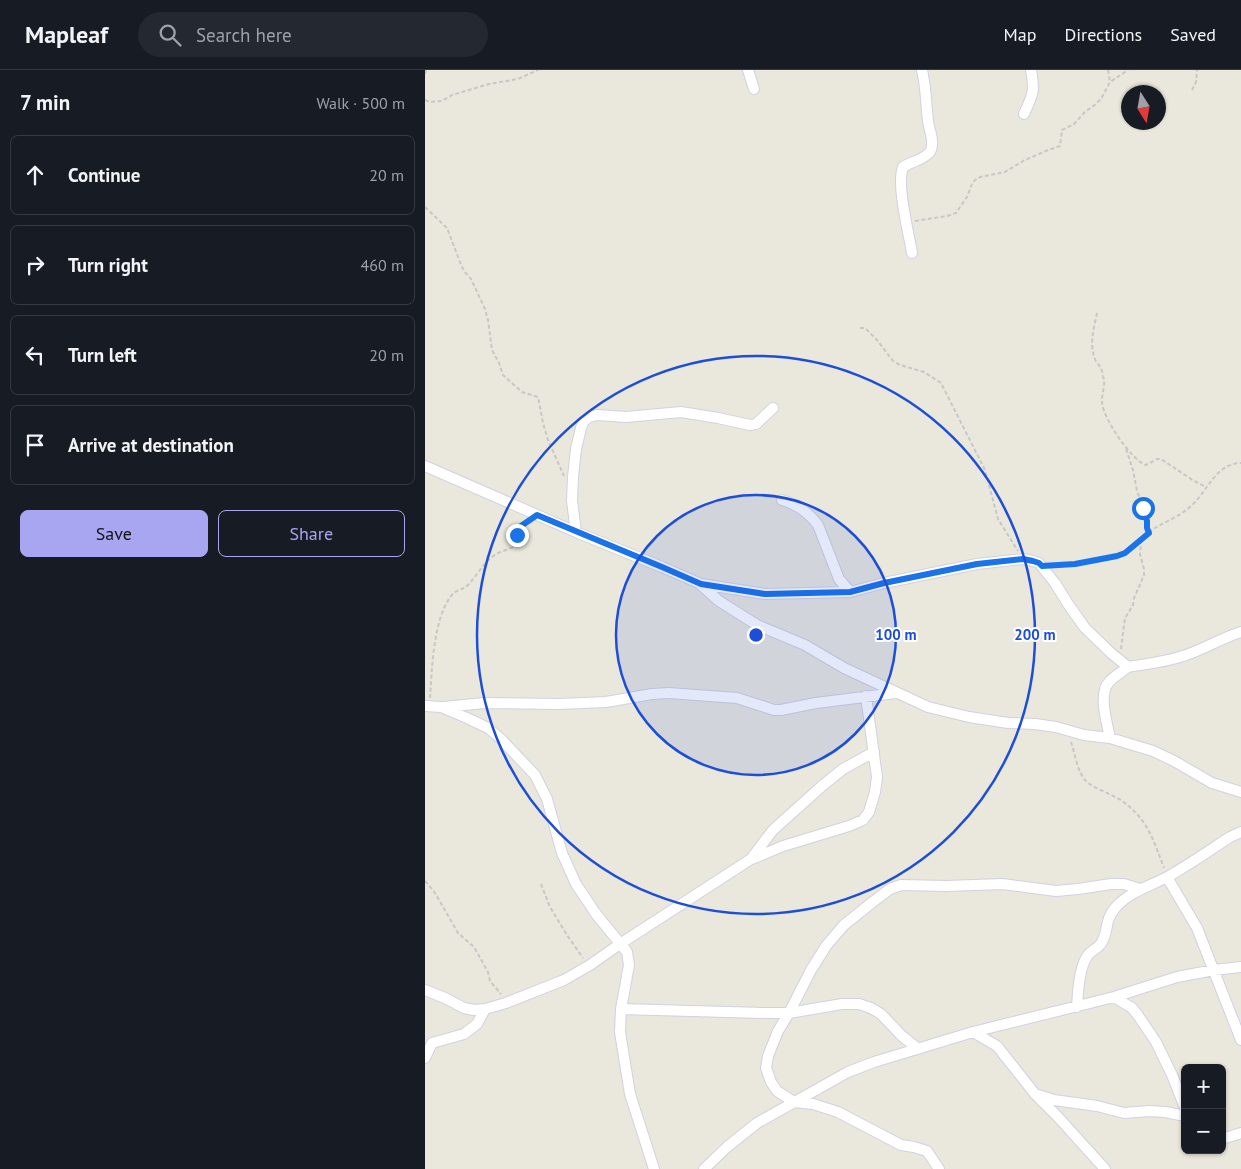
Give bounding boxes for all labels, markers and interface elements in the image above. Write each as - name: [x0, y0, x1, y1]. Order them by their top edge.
- search box: [138, 12, 488, 57]
- text: Mapleaf: [25, 19, 108, 50]
- icon: search: [156, 21, 184, 49]
- text: Search here: [196, 23, 292, 47]
- text: Map: [1004, 23, 1036, 46]
- text: Directions: [1064, 23, 1142, 46]
- text: Saved: [1170, 23, 1216, 46]
- north arrow: [1121, 85, 1166, 130]
- text: 7 min: [20, 89, 70, 116]
- text: Walk · 500 m: [316, 93, 405, 113]
- icon: ahead: [21, 161, 49, 189]
- text: Continue: [68, 163, 140, 187]
- text: 20 m: [369, 165, 404, 185]
- icon: right: [21, 251, 49, 279]
- text: Turn right: [68, 253, 148, 277]
- text: 460 m: [361, 255, 404, 275]
- icon: left: [21, 341, 49, 369]
- text: Turn left: [68, 343, 137, 367]
- text: 20 m: [369, 345, 404, 365]
- icon: arrive: [21, 431, 49, 459]
- text: Arrive at destination: [68, 433, 234, 457]
- route start: [1132, 497, 1155, 520]
- button: Save: [20, 510, 208, 557]
- button: Share: [218, 510, 405, 557]
- route end: [506, 524, 529, 547]
- text: 100 m: [875, 625, 917, 644]
- text: 200 m: [1014, 625, 1056, 644]
- centre of rings: [747, 626, 765, 644]
- map controls: [1181, 1064, 1226, 1154]
- button: +: [1181, 1064, 1226, 1109]
- button: −: [1181, 1109, 1226, 1154]

